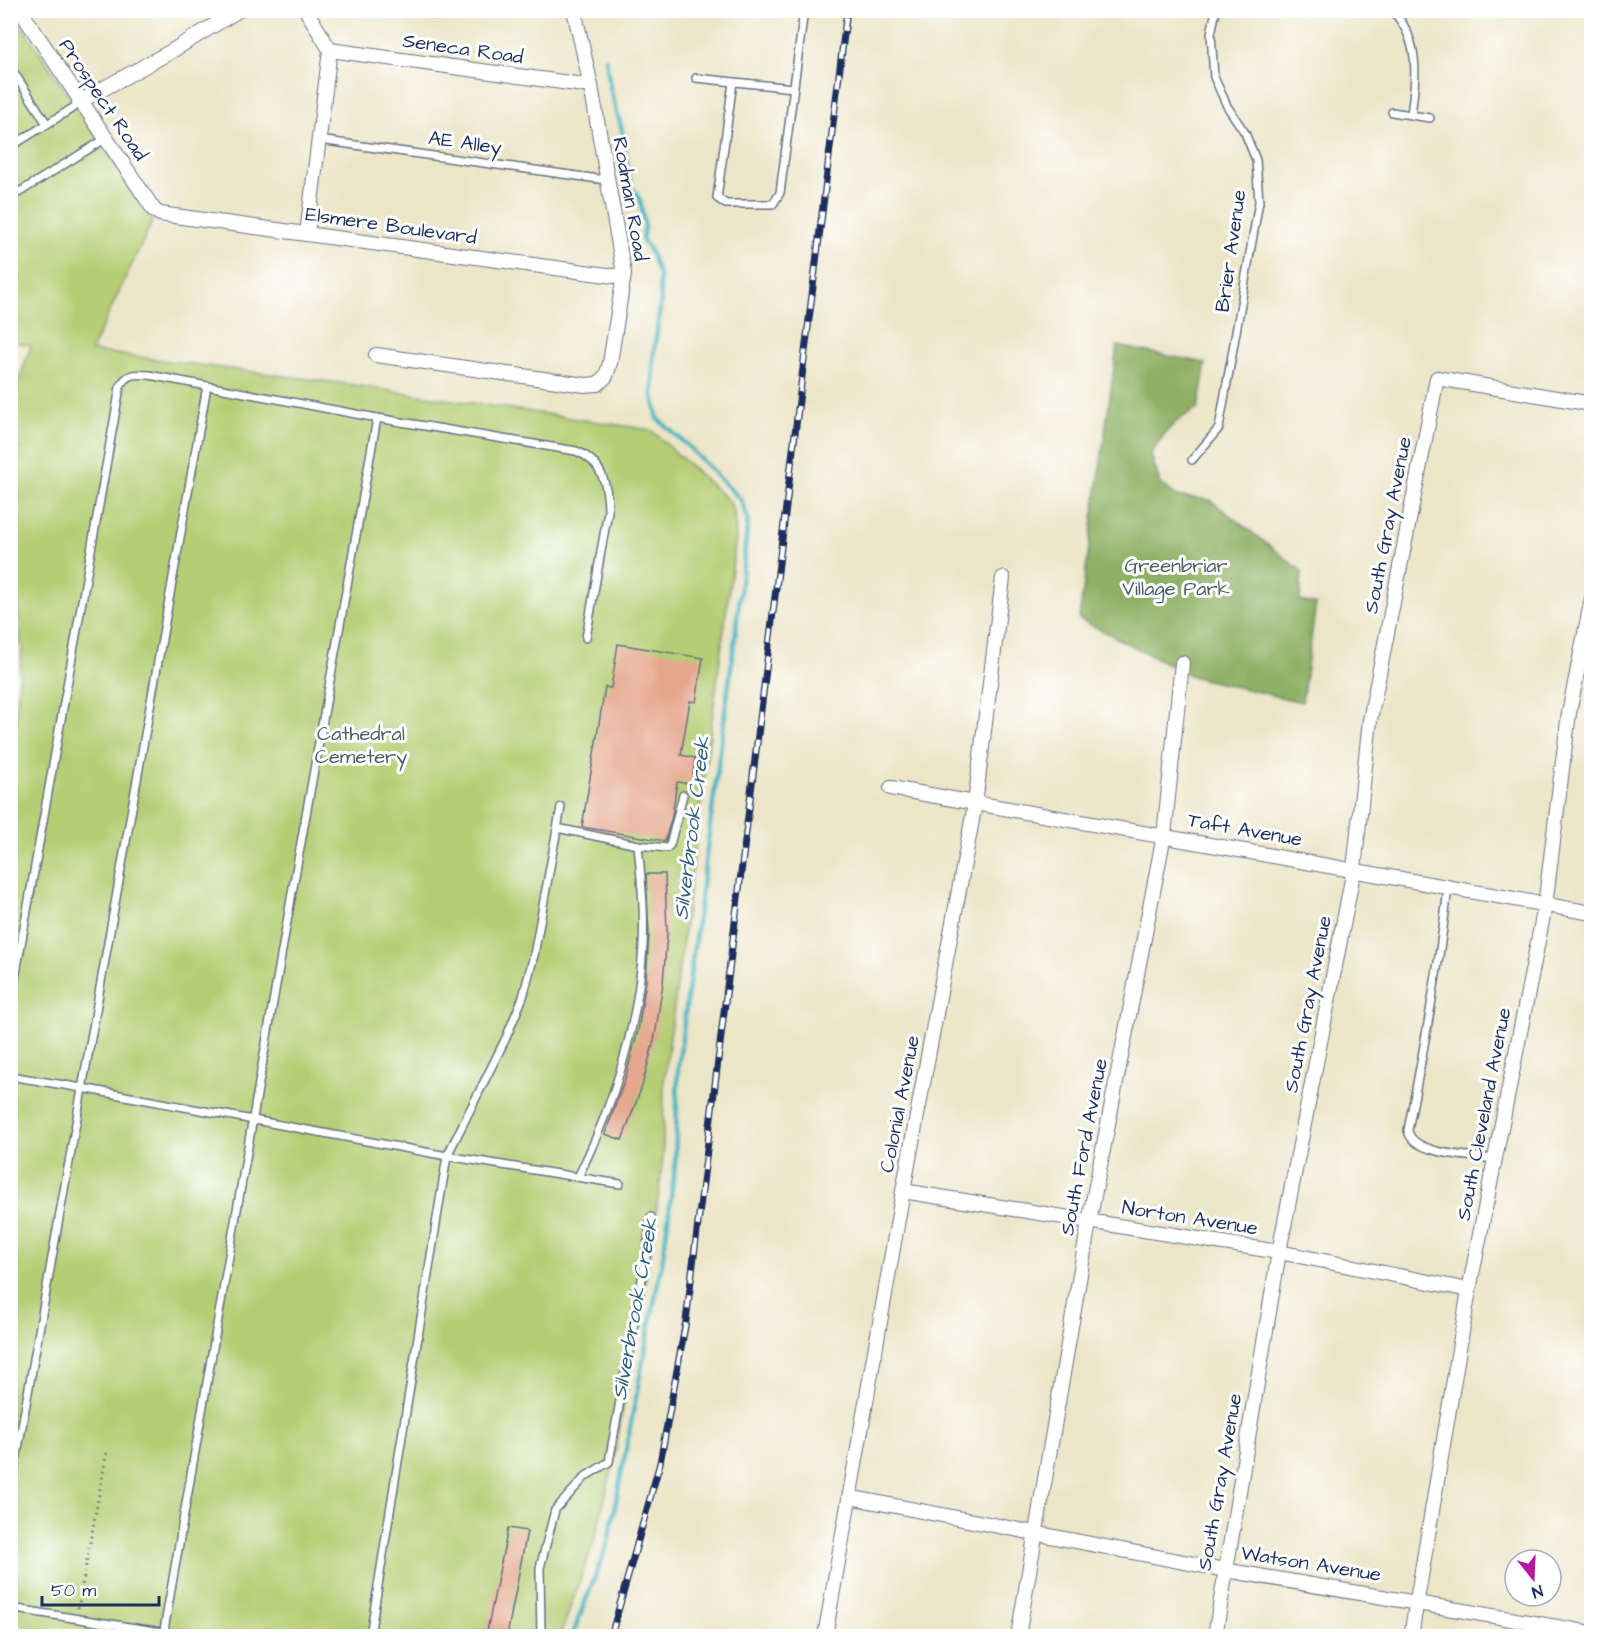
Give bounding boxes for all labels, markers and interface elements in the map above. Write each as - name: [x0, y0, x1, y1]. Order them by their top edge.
- street label: Seneca Road: [401, 27, 525, 71]
- street label: Prospect Road: [52, 33, 154, 167]
- street label: AE Alley: [426, 124, 503, 163]
- street label: Rodman Road: [605, 135, 655, 263]
- street label: Brier Avenue: [1209, 188, 1253, 314]
- street label: Elsmere Boulevard: [304, 200, 478, 252]
- street label: South Gray Avenue: [1357, 434, 1420, 616]
- park label: Greenbriar Village Park: [1122, 552, 1230, 604]
- park label: Cathedral Cemetery: [315, 720, 407, 772]
- water label: Silverbrook Creek: [666, 734, 718, 921]
- street label: Taft Avenue: [1186, 806, 1305, 854]
- street label: South Gray Avenue: [1277, 913, 1340, 1095]
- street label: South Cleveland Avenue: [1450, 1005, 1518, 1223]
- street label: Colonial Avenue: [873, 1033, 927, 1175]
- street label: South Ford Avenue: [1053, 1056, 1115, 1238]
- street label: Norton Avenue: [1120, 1193, 1260, 1243]
- water label: Silverbrook Creek: [605, 1215, 665, 1402]
- street label: South Gray Avenue: [1191, 1391, 1250, 1573]
- street label: Watson Avenue: [1239, 1539, 1383, 1589]
- north arrow: [1503, 1548, 1563, 1608]
- scale bar: [42, 1569, 159, 1607]
- text: 50 m: [51, 1578, 96, 1603]
- text: N: [1529, 1579, 1545, 1603]

